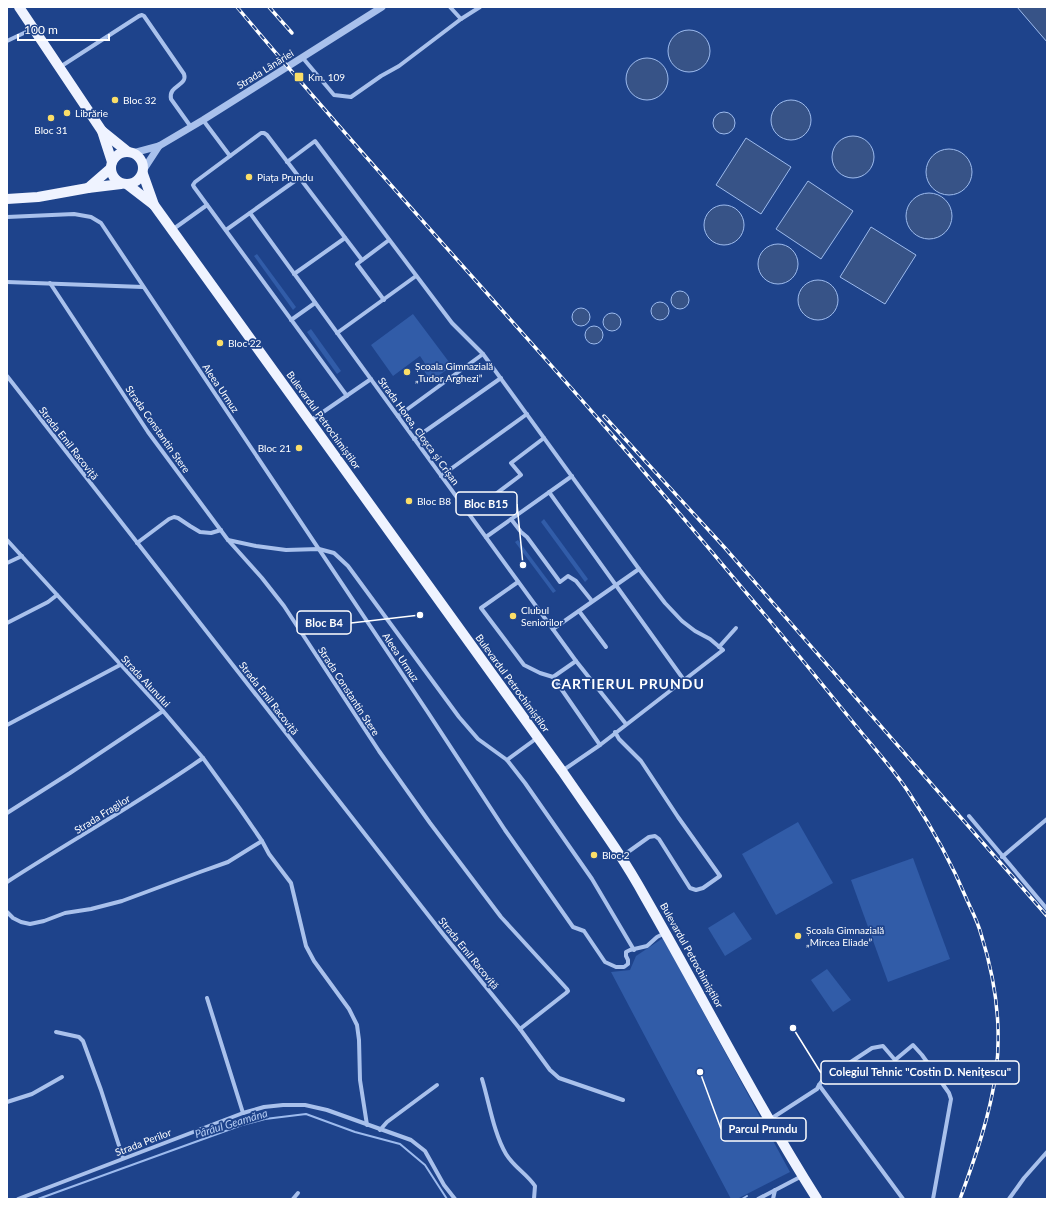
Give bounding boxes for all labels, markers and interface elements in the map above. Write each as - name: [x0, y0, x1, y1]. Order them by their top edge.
- scale bar: [18, 16, 109, 42]
- text: 100 m: [24, 22, 58, 37]
- street label: Strada Lânăriei: [234, 47, 296, 91]
- marker: Km. 109: [293, 71, 305, 83]
- place label: Km. 109: [308, 71, 345, 83]
- place label: Bloc 32: [123, 94, 157, 106]
- marker: Bloc 32: [110, 95, 120, 105]
- place label: Librărie: [75, 107, 108, 119]
- marker: Librărie: [62, 108, 72, 118]
- marker: Bloc 31: [46, 113, 56, 123]
- place label: Bloc 31: [34, 124, 68, 136]
- place label: Piața Prundu: [257, 171, 313, 183]
- marker: Piața Prundu: [244, 172, 254, 182]
- place label: Bloc 22: [228, 337, 262, 349]
- marker: Bloc 22: [215, 338, 225, 348]
- place label: Școala Gimnazială „Tudor Arghezi”: [415, 360, 493, 384]
- street label: Aleea Urmuz: [200, 361, 242, 415]
- marker: Școala Gimnazială „Tudor Arghezi”: [402, 367, 412, 377]
- street label: Bulevardul Petrochimiștilor: [284, 369, 364, 472]
- street label: Strada Horea, Cloșca și Crișan: [376, 375, 462, 487]
- street label: Strada Constantin Stere: [123, 383, 193, 475]
- street label: Strada Emil Racoviță: [37, 404, 101, 482]
- place label: Bloc 21: [258, 442, 291, 454]
- marker: Bloc 21: [294, 443, 304, 453]
- callout: Bloc B15: [456, 492, 517, 515]
- place label: Bloc B8: [417, 495, 451, 507]
- marker: Bloc B8: [404, 496, 414, 506]
- text: Bloc B15: [464, 497, 508, 510]
- place label: Clubul Seniorilor: [521, 604, 563, 628]
- callout: Bloc B4: [297, 611, 351, 634]
- marker: Clubul Seniorilor: [508, 611, 518, 621]
- text: Bloc B4: [305, 616, 344, 629]
- street label: Aleea Urmuz: [380, 630, 422, 684]
- street label: Bulevardul Petrochimiștilor: [473, 632, 553, 735]
- street label: Strada Constantin Stere: [316, 644, 382, 738]
- street label: Strada Alunului: [119, 653, 173, 709]
- street label: Strada Emil Racoviță: [237, 659, 301, 737]
- district label: CARTIERUL PRUNDU: [551, 675, 705, 692]
- street label: Strada Fragilor: [72, 792, 132, 836]
- place label: Bloc 2: [602, 849, 630, 861]
- marker: Bloc 2: [589, 850, 599, 860]
- street label: Bulevardul Petrochimiștilor: [658, 900, 726, 1010]
- street label: Strada Emil Racoviță: [436, 915, 502, 991]
- place label: Școala Gimnazială „Mircea Eliade”: [806, 924, 884, 948]
- marker: Școala Gimnazială „Mircea Eliade”: [793, 931, 803, 941]
- callout: Colegiul Tehnic "Costin D. Nenițescu": [821, 1061, 1019, 1084]
- text: Colegiul Tehnic "Costin D. Nenițescu": [829, 1065, 1011, 1078]
- water label: Pârâul Geamăna: [193, 1106, 269, 1140]
- callout: Parcul Prundu: [721, 1118, 806, 1141]
- text: Parcul Prundu: [729, 1122, 797, 1135]
- street label: Strada Perilor: [113, 1126, 173, 1158]

